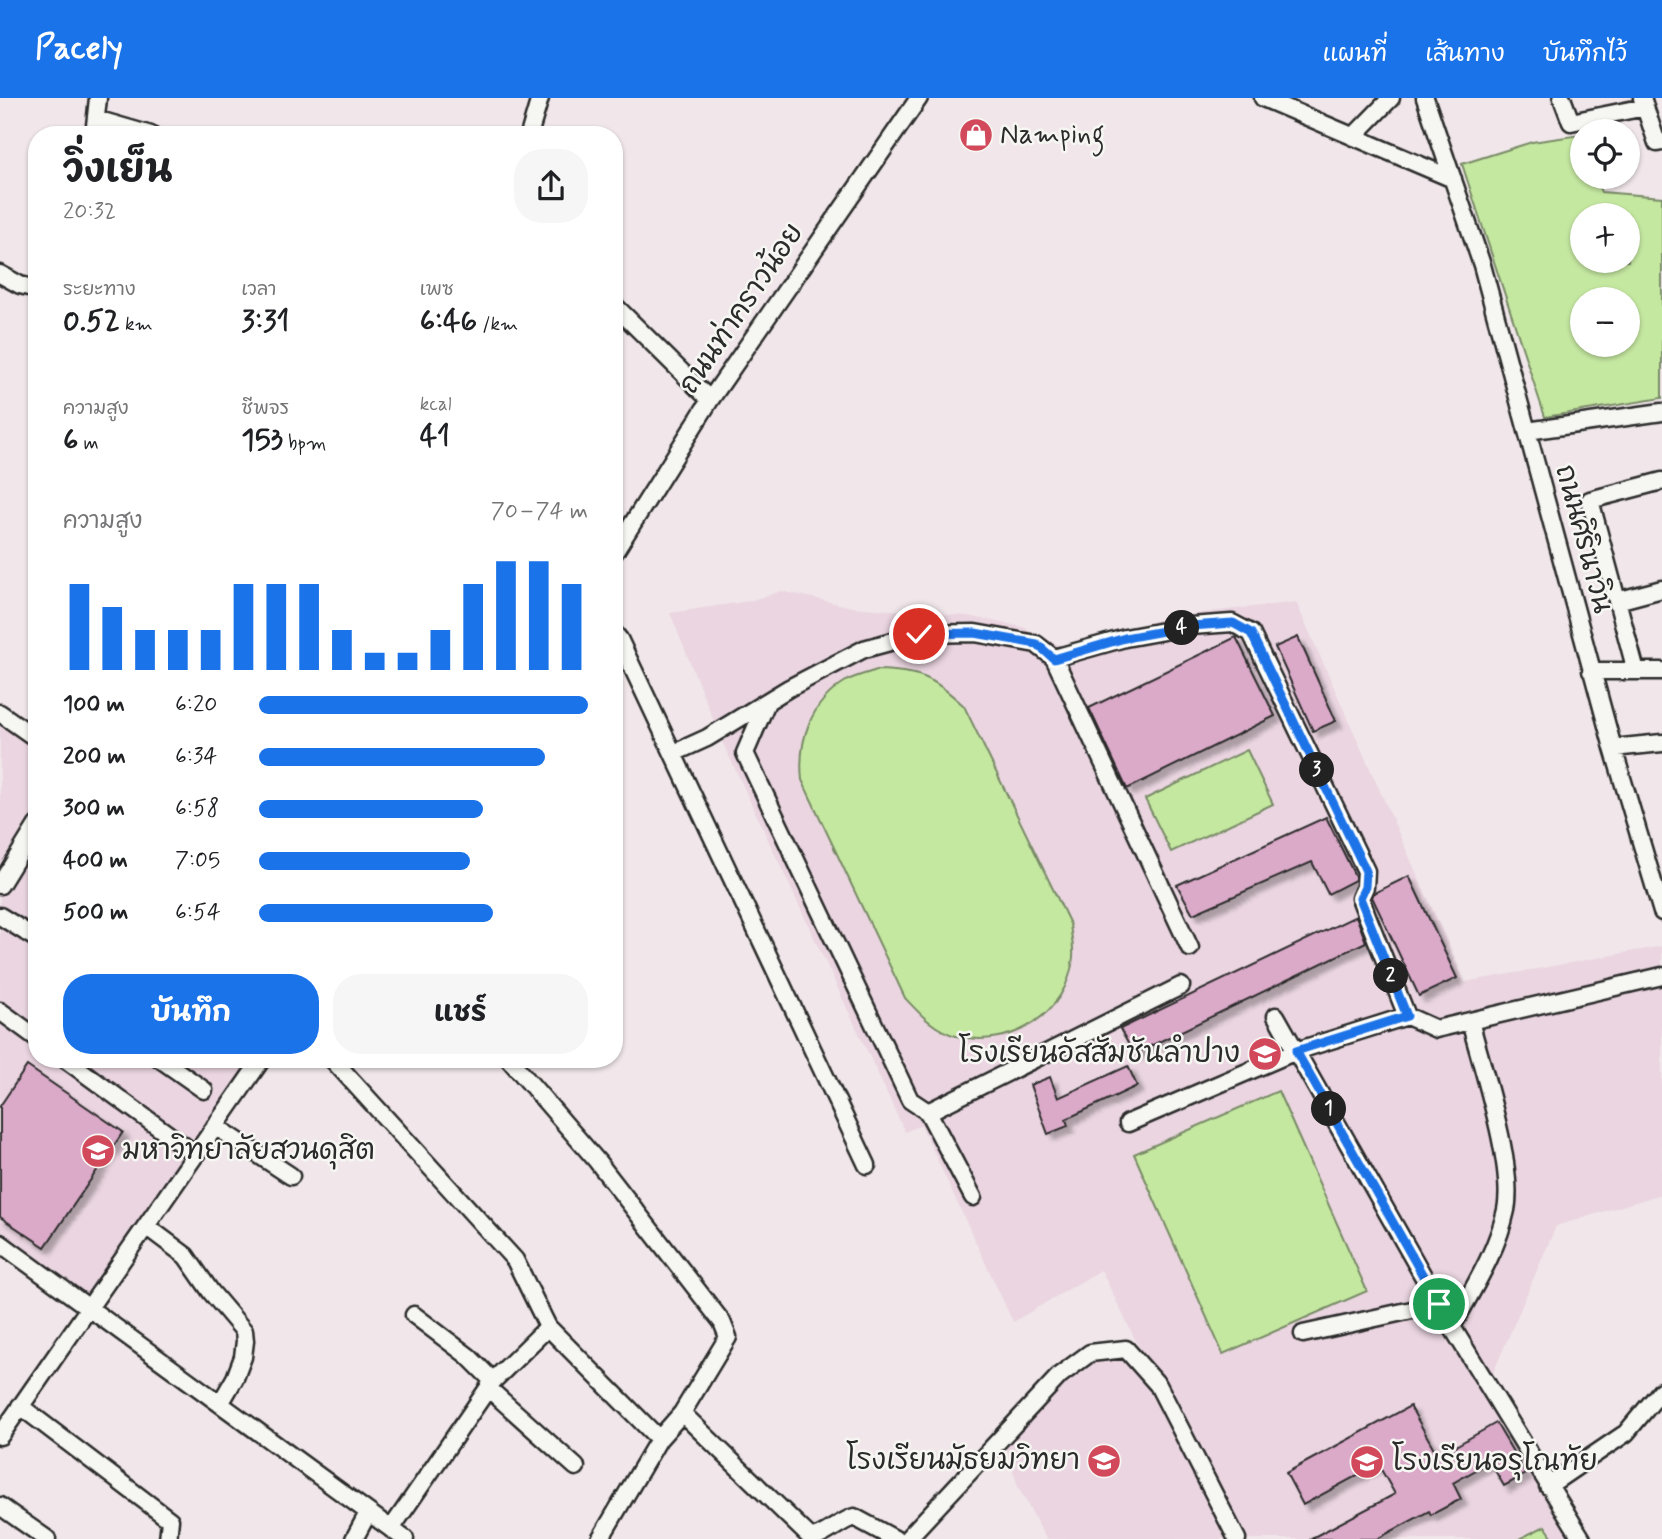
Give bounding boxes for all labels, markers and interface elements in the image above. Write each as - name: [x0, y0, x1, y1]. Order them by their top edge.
- text: Pacely: [35, 27, 123, 71]
- text: แผนที่: [1322, 39, 1387, 70]
- text: เส้นทาง: [1425, 39, 1505, 70]
- text: บันทึกไว้: [1543, 39, 1627, 70]
- shop icon: Namping: [957, 116, 995, 154]
- place label: Namping: [1000, 117, 1105, 157]
- map controls: [1570, 119, 1640, 357]
- button: locate: [1570, 119, 1640, 189]
- text: วิ่งเย็น: [63, 146, 172, 195]
- button: share: [514, 149, 588, 223]
- text: 20:32: [63, 197, 116, 227]
- button: +: [1570, 203, 1640, 273]
- street label: ถนนท่าคราวน้อย: [670, 215, 813, 402]
- text: ระยะทาง: [63, 277, 136, 302]
- text: เวลา: [241, 277, 276, 302]
- text: เพซ: [420, 277, 454, 302]
- button: −: [1570, 287, 1640, 357]
- text: 0.52: [63, 302, 120, 341]
- text: 3:31: [241, 302, 289, 341]
- text: 6:46: [420, 302, 477, 341]
- text: km: [120, 312, 153, 337]
- text: /km: [477, 312, 518, 337]
- text: kcal: [420, 392, 452, 417]
- text: ความสูง: [63, 396, 129, 421]
- text: ชีพจร: [241, 396, 289, 421]
- text: 41: [420, 417, 450, 456]
- text: 6: [63, 421, 78, 460]
- text: 153: [241, 421, 283, 460]
- text: m: [78, 431, 99, 456]
- text: bpm: [283, 431, 326, 456]
- street label: ถนนศิรินาวิน: [1545, 461, 1621, 618]
- text: 70–74 m: [491, 497, 588, 527]
- text: ความสูง: [63, 507, 142, 537]
- pin: [889, 604, 949, 664]
- pin: 4: [1164, 610, 1200, 646]
- icon: check: [900, 615, 938, 653]
- text: 4: [1176, 615, 1187, 640]
- text: 100 m: [63, 690, 125, 720]
- text: 6:20: [175, 690, 217, 720]
- text: 200 m: [63, 742, 126, 772]
- text: 6:34: [175, 742, 217, 772]
- pin: 3: [1300, 752, 1334, 788]
- text: 3: [1312, 757, 1321, 782]
- text: 300 m: [63, 794, 125, 824]
- text: 6:58: [175, 794, 219, 824]
- text: 400 m: [63, 846, 128, 876]
- text: 7:05: [175, 846, 220, 876]
- text: 500 m: [63, 898, 128, 928]
- text: 6:54: [175, 898, 221, 928]
- pin: 2: [1374, 958, 1408, 994]
- text: 2: [1386, 963, 1395, 988]
- button: บันทึก: [63, 974, 319, 1054]
- button: แชร์: [333, 974, 588, 1054]
- place label: โรงเรียนอัสสัมชันลำปาง: [959, 1033, 1240, 1073]
- school or university icon: โรงเรียนอัสสัมชันลำปาง: [1246, 1035, 1284, 1073]
- pin: 1: [1312, 1091, 1346, 1126]
- text: 1: [1324, 1096, 1333, 1121]
- school or university icon: มหาวิทยาลัยสวนดุสิต: [79, 1132, 117, 1170]
- place label: มหาวิทยาลัยสวนดุสิต: [122, 1133, 375, 1170]
- pin: [1409, 1274, 1469, 1334]
- icon: arrive: [1420, 1285, 1458, 1323]
- place label: โรงเรียนมัธยมวิทยา: [846, 1440, 1080, 1480]
- place label: โรงเรียนอรุโณทัย: [1392, 1441, 1598, 1481]
- school or university icon: โรงเรียนมัธยมวิทยา: [1085, 1442, 1123, 1480]
- school or university icon: โรงเรียนอรุโณทัย: [1348, 1443, 1386, 1481]

